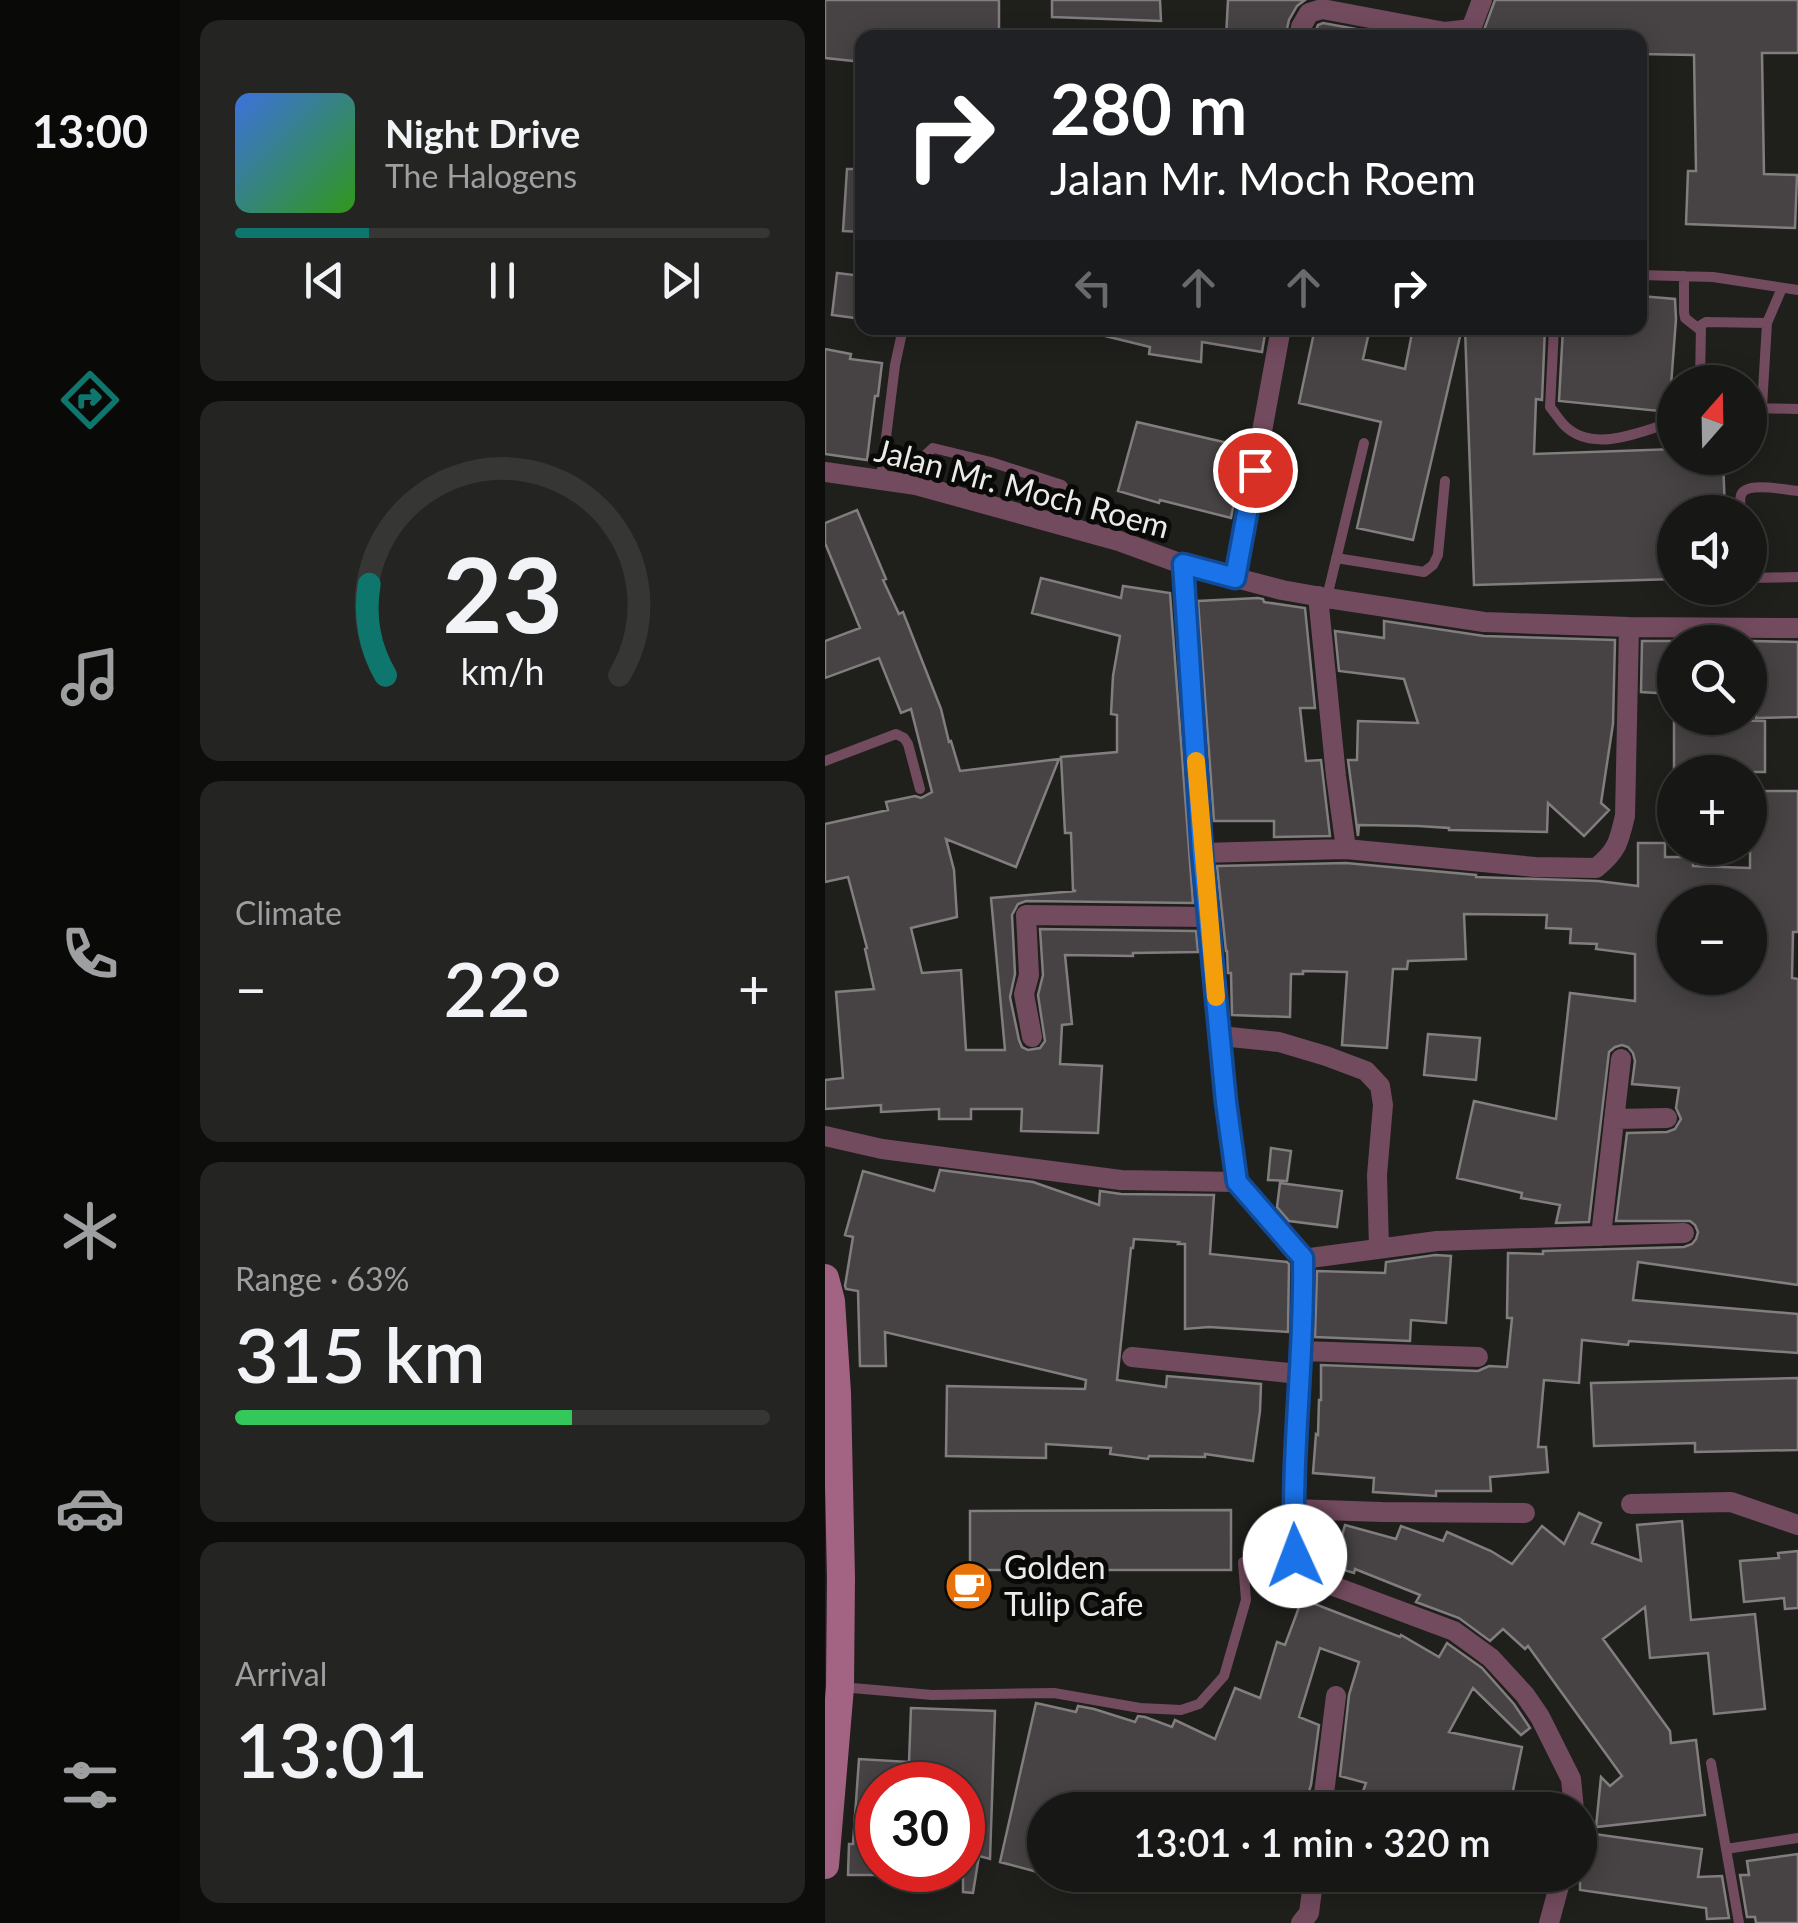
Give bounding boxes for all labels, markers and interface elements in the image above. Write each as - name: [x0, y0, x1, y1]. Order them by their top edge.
- text: 280 m: [1050, 66, 1247, 150]
- icon: right: [885, 70, 1015, 200]
- text: 13:00: [32, 104, 148, 158]
- text: Night Drive: [385, 110, 580, 156]
- text: Jalan Mr. Moch Roem: [1050, 151, 1476, 205]
- text: The Halogens: [385, 156, 577, 195]
- icon: previous: [297, 253, 352, 308]
- icon: pause: [475, 253, 530, 308]
- icon: next: [653, 253, 708, 308]
- icon: left: [1066, 260, 1121, 315]
- icon: ahead: [1171, 260, 1226, 315]
- icon: ahead: [1276, 260, 1331, 315]
- icon: right: [1381, 260, 1436, 315]
- icon: directions: [55, 365, 125, 435]
- north arrow: [1657, 365, 1767, 475]
- map controls: [1657, 365, 1767, 995]
- pin: [1213, 428, 1298, 513]
- street label: Jalan Mr. Moch Roem: [871, 430, 1174, 546]
- icon: arrive: [1228, 443, 1283, 498]
- button: sound: [1657, 495, 1767, 605]
- text: 23: [442, 530, 563, 655]
- button: search: [1657, 625, 1767, 735]
- icon: music: [55, 642, 125, 712]
- text: km/h: [461, 650, 544, 693]
- button: +: [1657, 755, 1767, 865]
- button: −: [1657, 885, 1767, 995]
- text: Climate: [235, 893, 342, 932]
- icon: phone: [55, 919, 125, 989]
- text: 22°: [443, 943, 562, 1033]
- text: −: [235, 955, 267, 1021]
- text: +: [738, 955, 770, 1021]
- icon: climate: [55, 1196, 125, 1266]
- text: Range · 63%: [235, 1259, 409, 1298]
- text: 315 km: [235, 1309, 486, 1399]
- icon: car: [55, 1473, 125, 1543]
- position arrow: [1243, 1504, 1347, 1608]
- place label: Golden Tulip Cafe: [1004, 1547, 1143, 1623]
- cafe icon: Golden Tulip Cafe: [943, 1560, 995, 1612]
- text: Arrival: [235, 1654, 327, 1693]
- text: 13:01: [235, 1704, 428, 1794]
- icon: filters: [55, 1750, 125, 1820]
- speed limit sign: 30: [855, 1762, 985, 1892]
- text: 13:01 · 1 min · 320 m: [1134, 1819, 1490, 1865]

